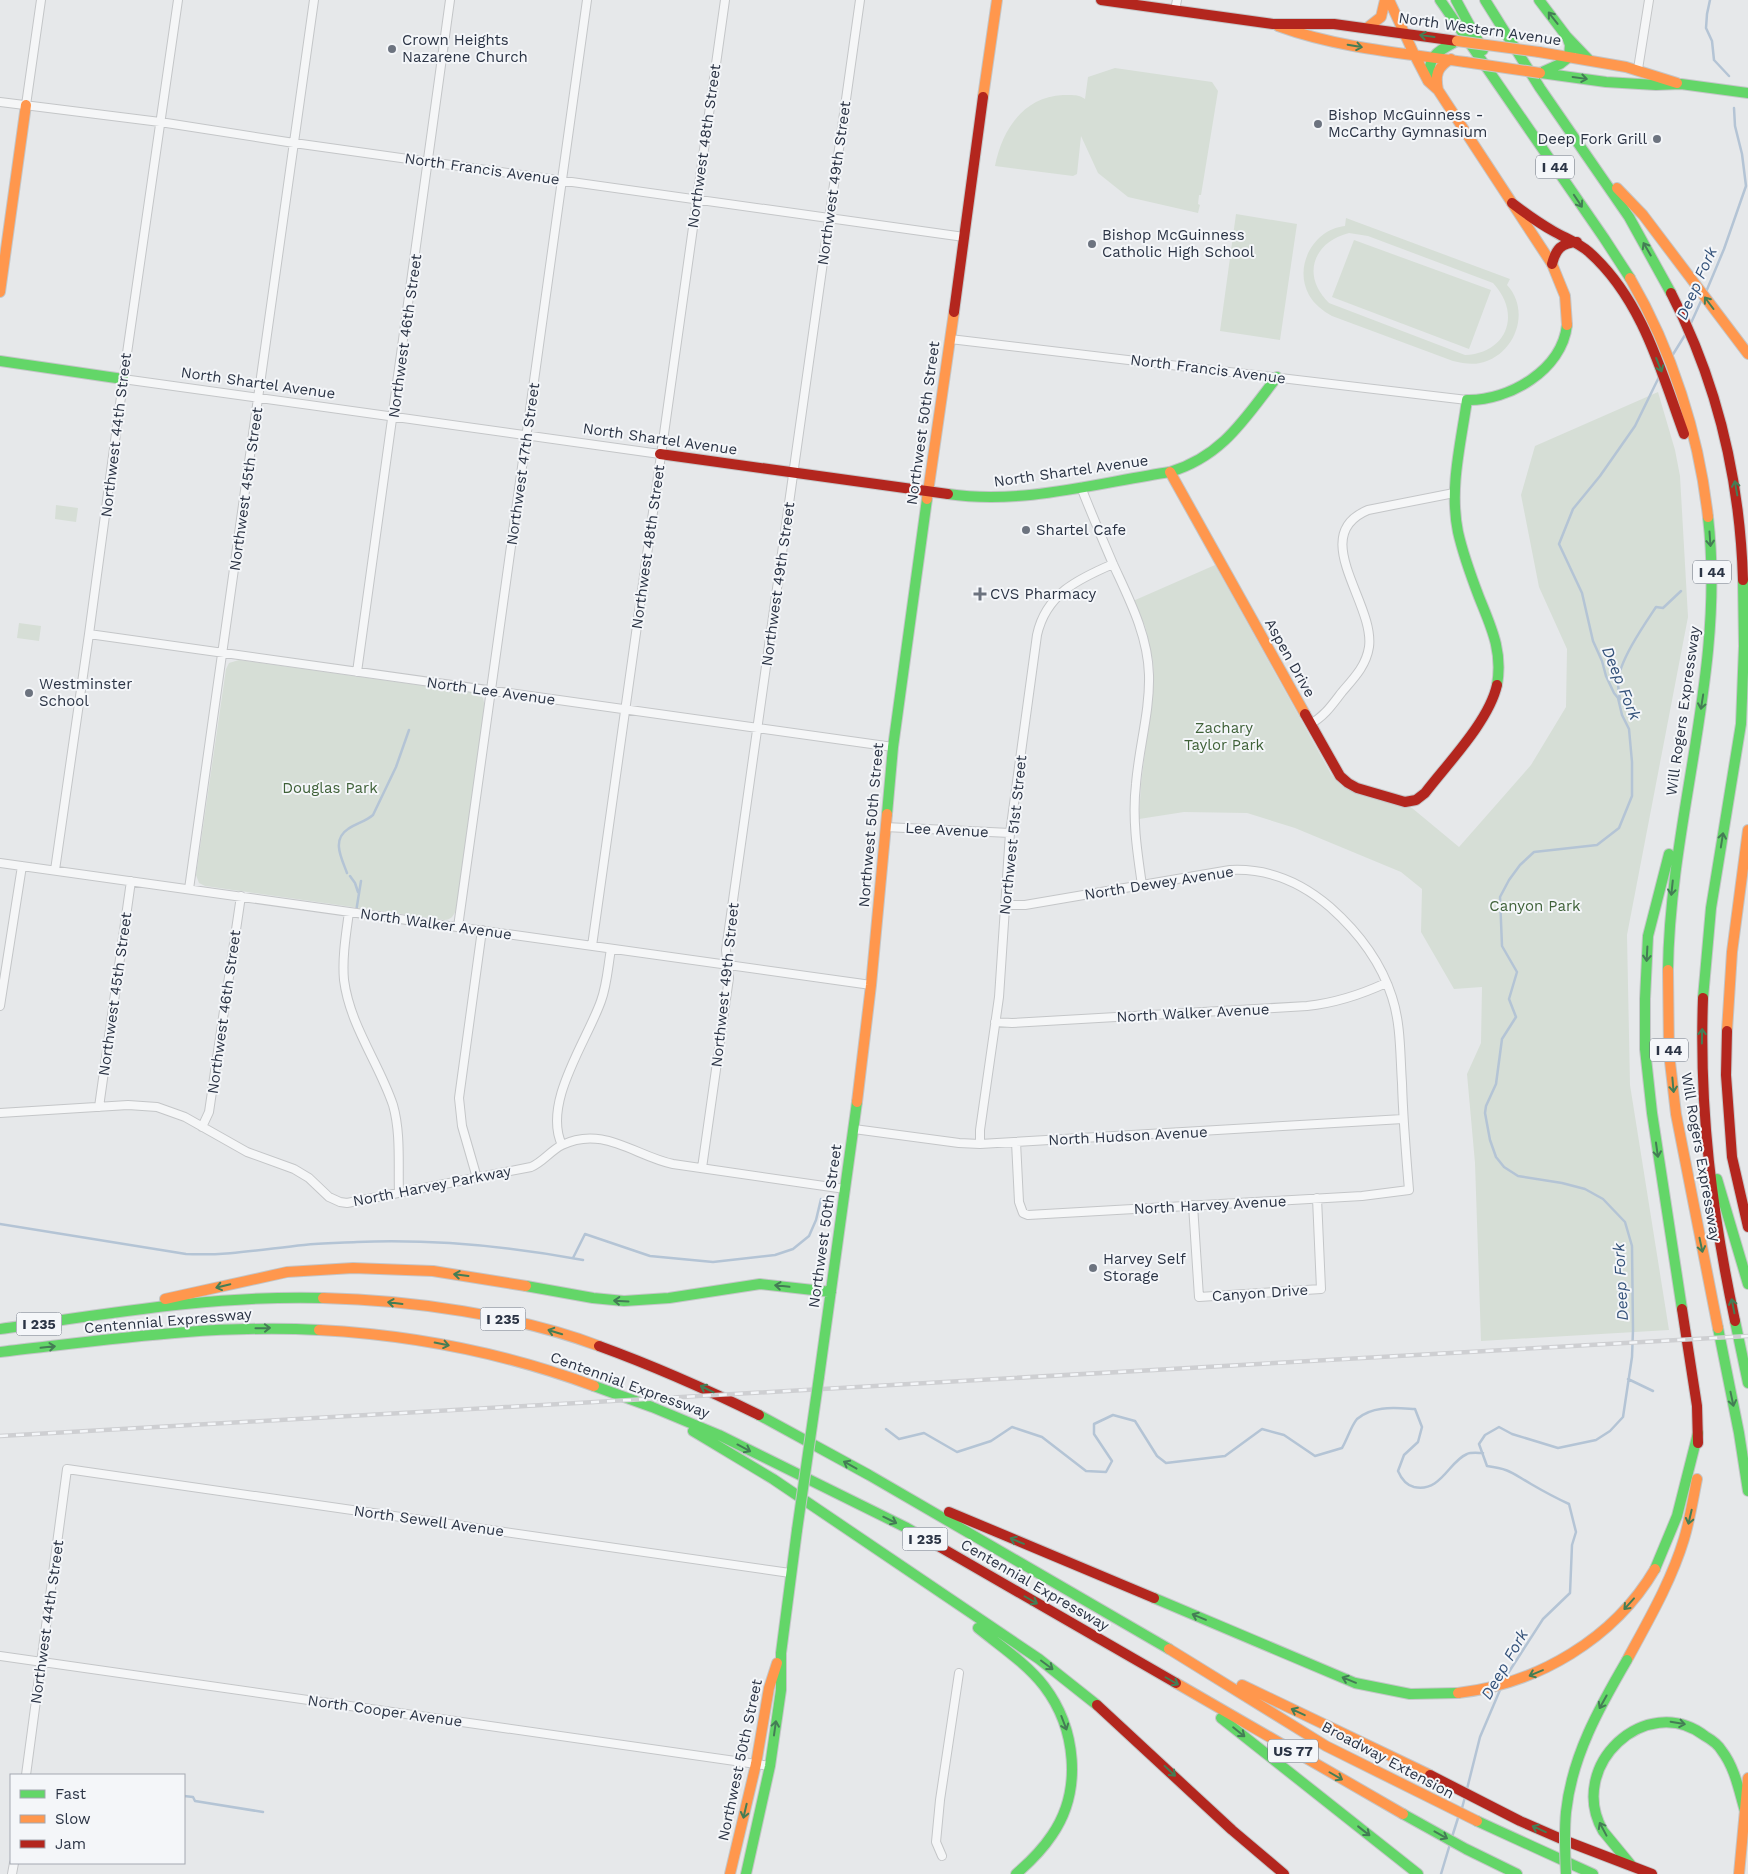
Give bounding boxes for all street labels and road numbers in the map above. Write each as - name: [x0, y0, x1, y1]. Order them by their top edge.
- street label: North Western Avenue: [1397, 9, 1563, 49]
- street label: Northwest 48th Street: [684, 62, 725, 229]
- street label: Northwest 49th Street: [814, 99, 855, 266]
- street label: North Francis Avenue: [403, 149, 561, 189]
- road number: I 44: [1536, 156, 1574, 178]
- street label: Northwest 46th Street: [385, 252, 426, 419]
- street label: Northwest 50th Street: [903, 339, 944, 506]
- street label: Northwest 44th Street: [97, 351, 135, 518]
- street label: North Francis Avenue: [1129, 351, 1287, 387]
- street label: North Shartel Avenue: [180, 363, 336, 403]
- street label: Northwest 47th Street: [503, 381, 543, 546]
- street label: Northwest 45th Street: [226, 405, 266, 572]
- street label: North Shartel Avenue: [582, 419, 738, 459]
- street label: North Shartel Avenue: [993, 451, 1149, 491]
- street label: Northwest 48th Street: [628, 463, 669, 630]
- street label: Northwest 49th Street: [758, 500, 799, 667]
- road number: I 44: [1693, 560, 1731, 584]
- street label: Aspen Drive: [1261, 615, 1319, 701]
- street label: Will Rogers Expressway: [1662, 625, 1704, 797]
- street label: North Lee Avenue: [425, 673, 557, 709]
- street label: Northwest 50th Street: [855, 741, 887, 908]
- street label: Northwest 51st Street: [996, 754, 1030, 916]
- street label: Lee Avenue: [905, 819, 989, 841]
- street label: North Dewey Avenue: [1083, 862, 1235, 904]
- street label: Northwest 49th Street: [707, 901, 743, 1068]
- street label: North Walker Avenue: [359, 904, 513, 944]
- street label: Northwest 45th Street: [95, 910, 135, 1077]
- street label: Northwest 46th Street: [204, 928, 245, 1095]
- street label: North Walker Avenue: [1116, 1000, 1270, 1026]
- road number: I 44: [1650, 1038, 1688, 1062]
- street label: Will Rogers Expressway: [1677, 1071, 1725, 1243]
- street label: North Hudson Avenue: [1048, 1123, 1208, 1149]
- street label: Northwest 50th Street: [805, 1142, 846, 1309]
- street label: North Harvey Parkway: [351, 1162, 513, 1210]
- street label: North Harvey Avenue: [1133, 1192, 1287, 1218]
- street label: Canyon Drive: [1211, 1281, 1309, 1305]
- street label: Centennial Expressway: [83, 1305, 253, 1337]
- road number: I 235: [480, 1308, 526, 1330]
- road number: I 235: [16, 1312, 62, 1336]
- street label: Centennial Expressway: [548, 1348, 712, 1422]
- street label: North Sewell Avenue: [353, 1502, 505, 1540]
- road number: I 235: [902, 1528, 948, 1550]
- street label: Centennial Expressway: [958, 1535, 1113, 1635]
- street label: Northwest 44th Street: [27, 1538, 68, 1705]
- street label: Northwest 50th Street: [714, 1677, 766, 1843]
- street label: North Cooper Avenue: [307, 1691, 463, 1731]
- street label: Broadway Extension: [1319, 1717, 1457, 1803]
- road number: US 77: [1268, 1740, 1318, 1762]

